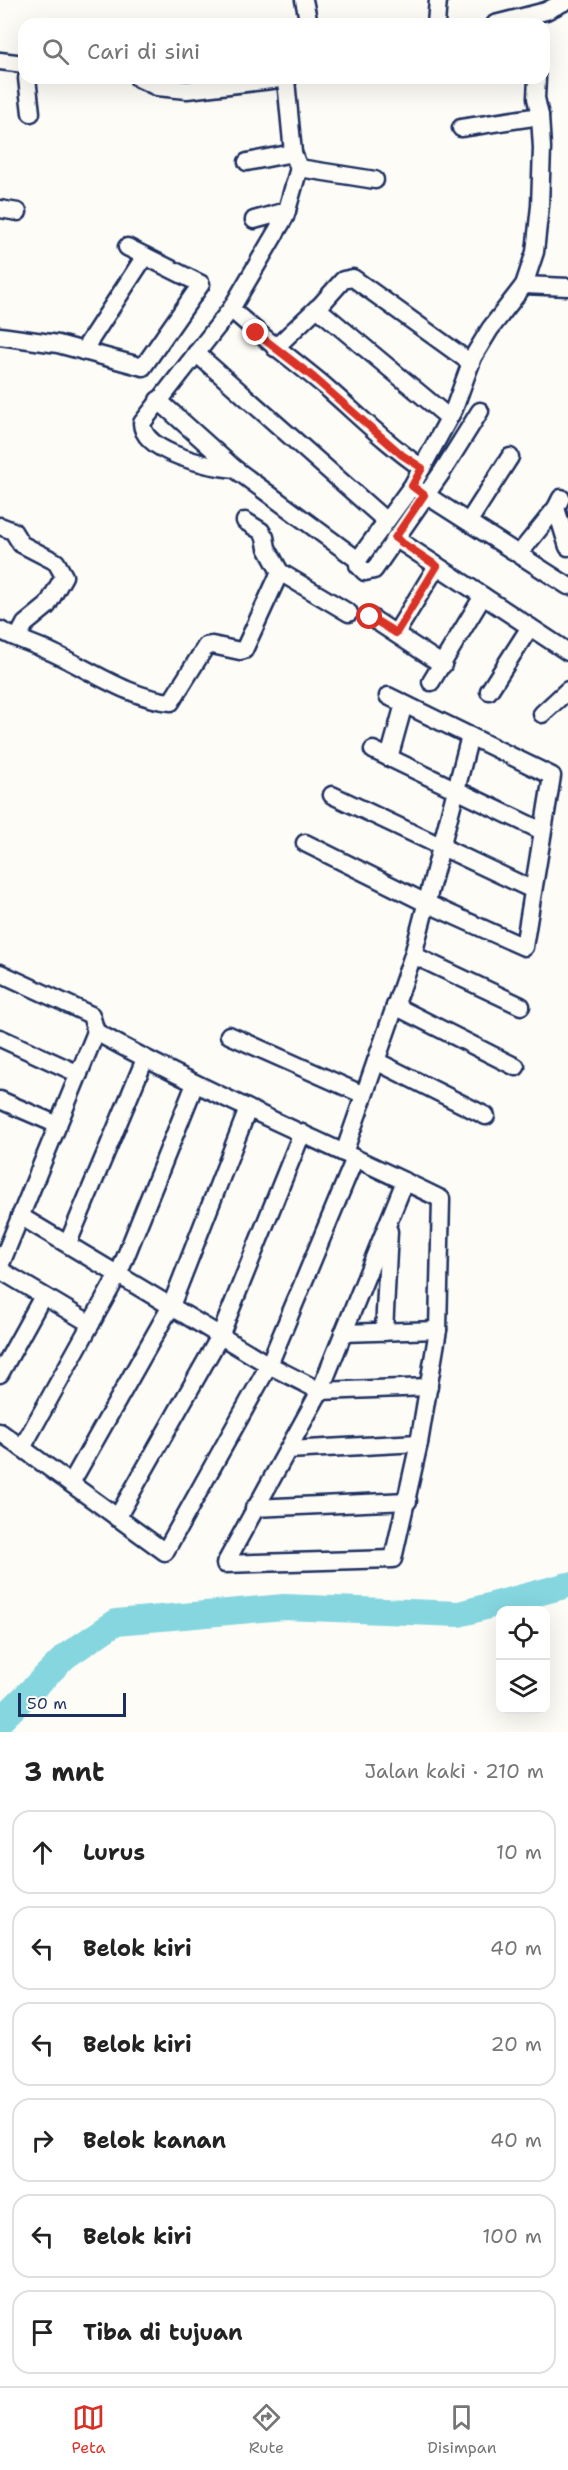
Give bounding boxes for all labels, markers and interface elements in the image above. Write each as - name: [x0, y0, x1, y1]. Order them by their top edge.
- search box: [18, 18, 550, 84]
- icon: search: [39, 35, 72, 68]
- text: Cari di sini: [87, 37, 200, 66]
- route end: [242, 319, 268, 345]
- route start: [356, 603, 382, 629]
- map controls: [496, 1606, 550, 1714]
- button: locate: [496, 1606, 550, 1660]
- button: layers: [496, 1660, 550, 1714]
- scale bar: [18, 1690, 126, 1718]
- text: 50 m: [27, 1693, 67, 1714]
- text: 3 mnt: [24, 1754, 104, 1789]
- text: Jalan kaki · 210 m: [364, 1758, 544, 1784]
- icon: ahead: [26, 1836, 59, 1869]
- text: Lurus: [83, 1838, 145, 1867]
- text: 10 m: [496, 1839, 542, 1865]
- icon: left: [26, 1932, 59, 1965]
- text: Belok kiri: [83, 1934, 192, 1963]
- text: 40 m: [490, 1935, 542, 1961]
- icon: left: [26, 2028, 59, 2061]
- text: Belok kiri: [83, 2030, 192, 2059]
- text: 20 m: [491, 2031, 542, 2057]
- icon: right: [26, 2124, 59, 2157]
- text: Belok kanan: [83, 2126, 226, 2155]
- text: 40 m: [490, 2127, 542, 2153]
- icon: left: [26, 2220, 59, 2253]
- text: Belok kiri: [83, 2222, 192, 2251]
- text: 100 m: [482, 2223, 542, 2249]
- icon: arrive: [26, 2316, 59, 2349]
- text: Tiba di tujuan: [83, 2318, 243, 2347]
- tab: Peta: [72, 2401, 106, 2458]
- tab: Rute: [249, 2401, 284, 2458]
- tab: Disimpan: [427, 2401, 496, 2458]

